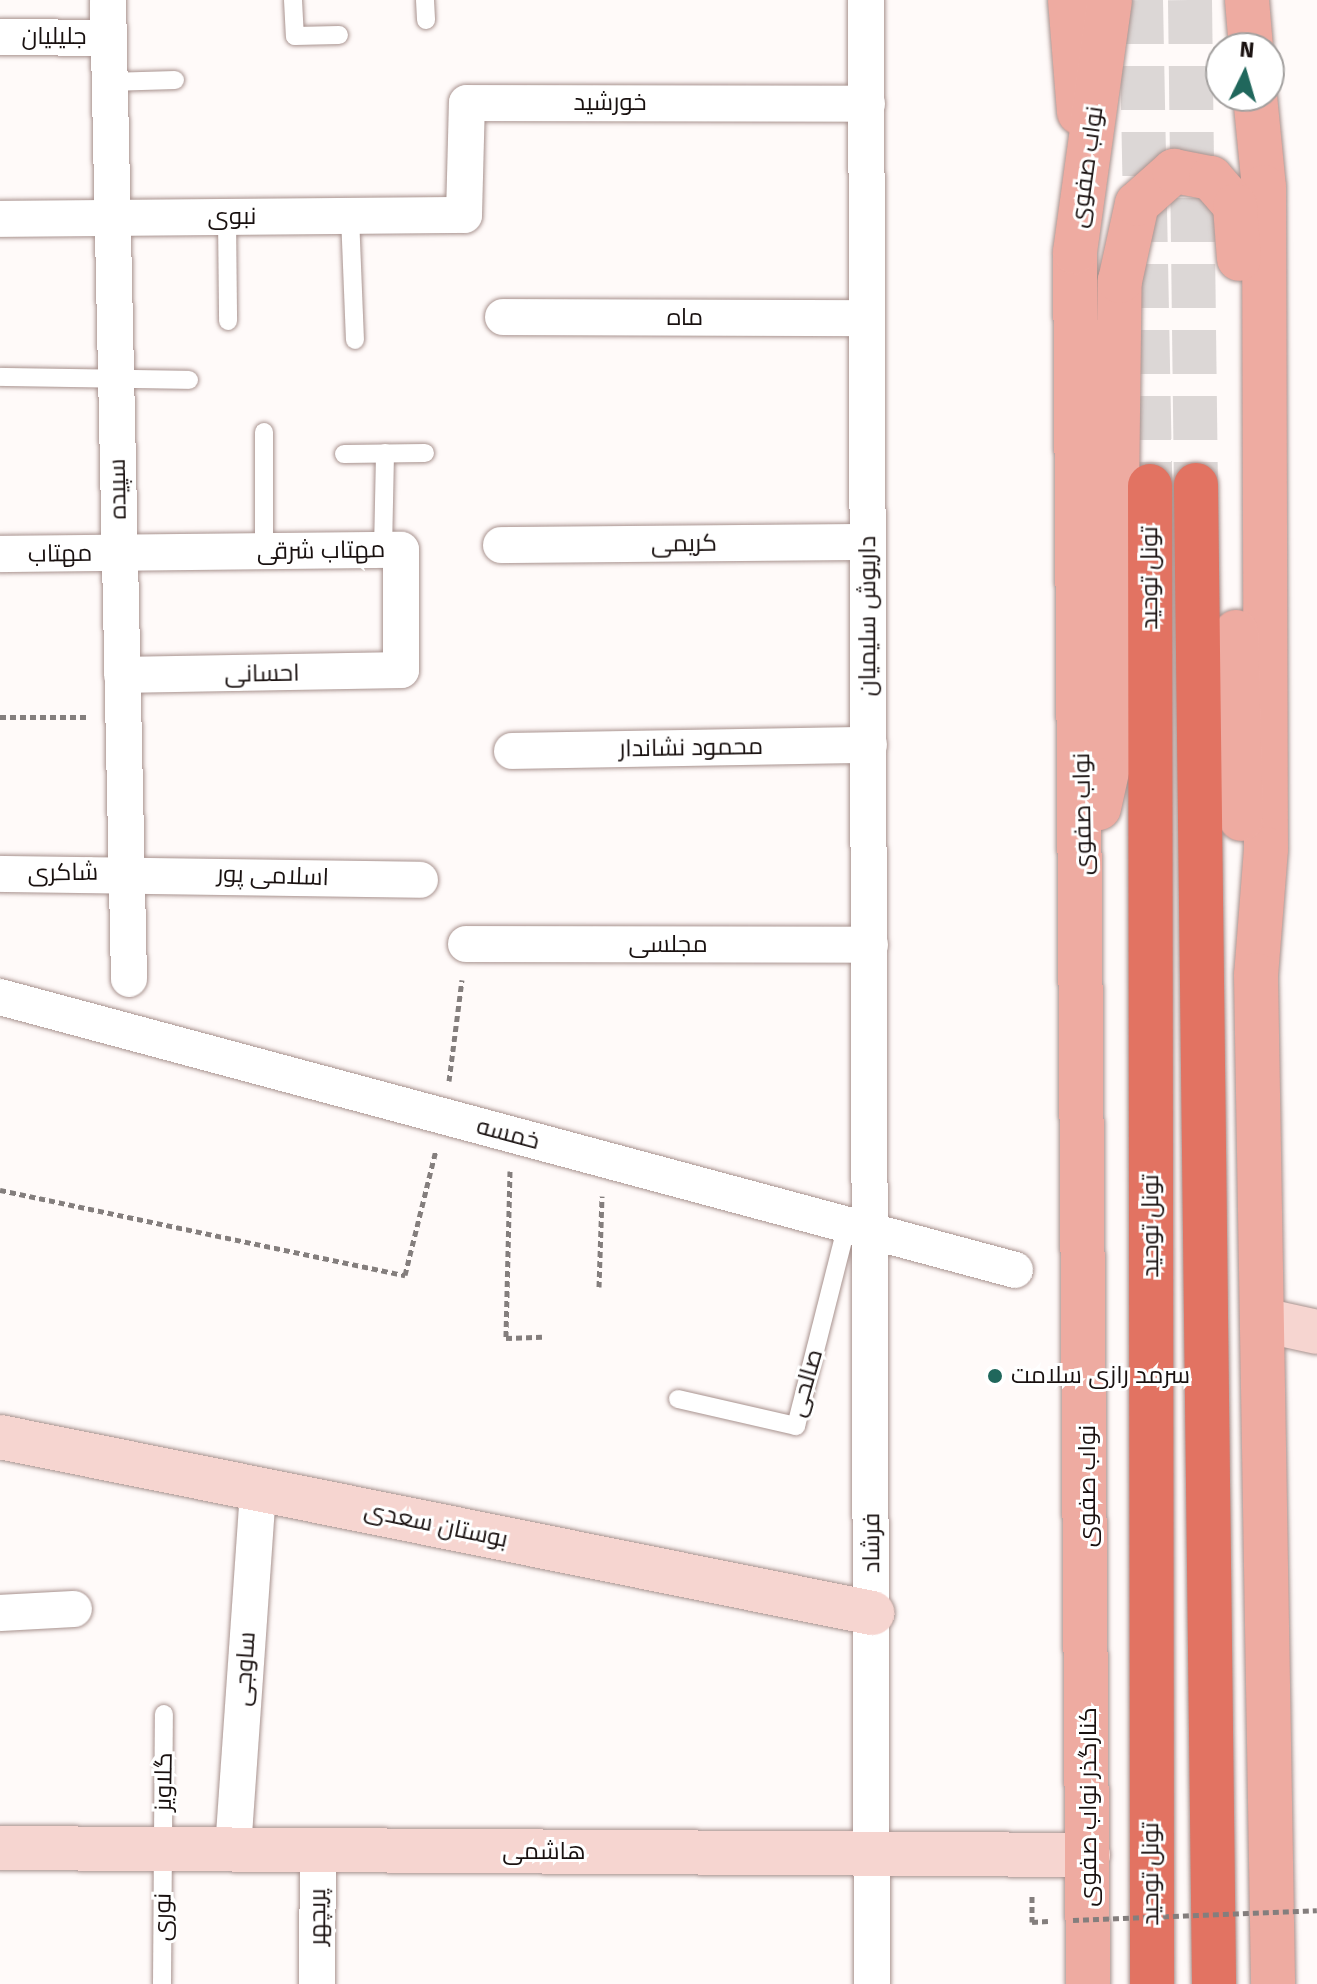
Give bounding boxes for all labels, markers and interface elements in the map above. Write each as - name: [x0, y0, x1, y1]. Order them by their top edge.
- street label: جلیلیان: [21, 23, 87, 51]
- north arrow: [1205, 32, 1285, 112]
- text: N: [1239, 36, 1255, 64]
- street label: خورشید: [573, 89, 647, 117]
- street label: نواب صفوی: [1064, 104, 1110, 230]
- street label: نبوی: [208, 203, 256, 231]
- street label: ماه: [667, 304, 703, 332]
- street label: سپیده: [103, 458, 133, 520]
- street label: تونل توحید: [1136, 526, 1164, 630]
- street label: کریمی: [651, 529, 717, 559]
- street label: مهتاب شرقی: [257, 535, 385, 567]
- street label: داریوش سلیمیان: [854, 536, 882, 696]
- street label: مهتاب: [28, 539, 92, 569]
- street label: احسانی: [224, 659, 300, 689]
- street label: محمود نشاندار: [619, 732, 763, 764]
- street label: نواب صفوی: [1068, 753, 1098, 875]
- street label: شاکری: [27, 858, 99, 888]
- street label: اسلامی پور: [217, 860, 329, 892]
- street label: مجلسی: [628, 931, 708, 959]
- street label: خمسه: [473, 1112, 543, 1156]
- street label: تونل توحید: [1137, 1174, 1165, 1278]
- street label: صالحی: [783, 1346, 829, 1420]
- place label: سرمد رازی سلامت: [1011, 1362, 1190, 1390]
- marker: سرمد رازی سلامت: [986, 1367, 1004, 1385]
- street label: نواب صفوی: [1074, 1425, 1102, 1547]
- street label: بوستان سعدی: [362, 1496, 510, 1554]
- street label: فرشاد: [858, 1513, 886, 1573]
- street label: ساوجی: [228, 1631, 262, 1707]
- street label: کنارگذر نواب صفوی: [1075, 1707, 1103, 1907]
- street label: گلاویز: [149, 1752, 179, 1812]
- street label: تونل توحید: [1137, 1822, 1165, 1926]
- street label: هاشمی: [502, 1838, 586, 1866]
- street label: پریچهر: [304, 1888, 332, 1946]
- street label: نوری: [148, 1893, 178, 1941]

